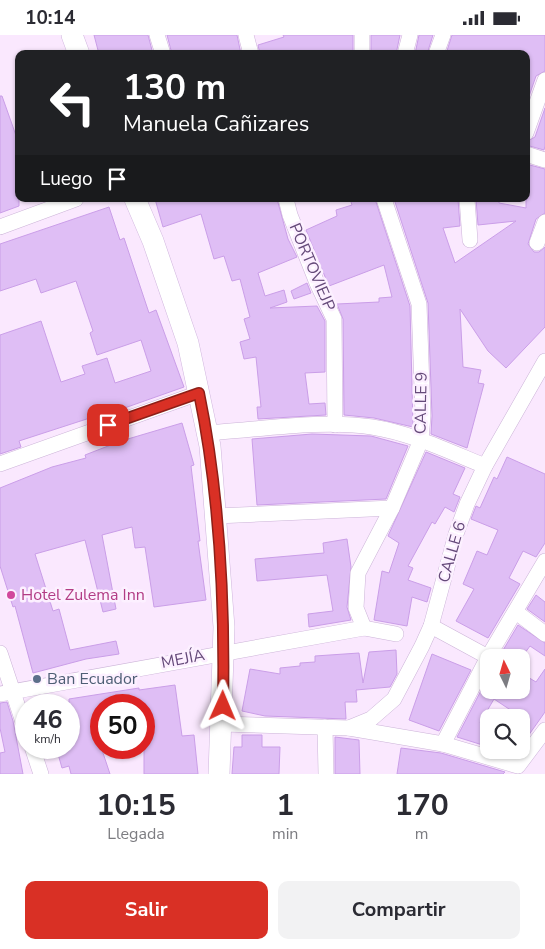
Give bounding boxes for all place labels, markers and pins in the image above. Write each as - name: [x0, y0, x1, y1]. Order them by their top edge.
- pin: [87, 404, 129, 446]
- place label: Hotel Zulema Inn: [21, 584, 145, 606]
- marker: Hotel Zulema Inn: [5, 589, 17, 601]
- place label: Ban Ecuador: [47, 668, 138, 690]
- marker: Ban Ecuador: [31, 673, 43, 685]

